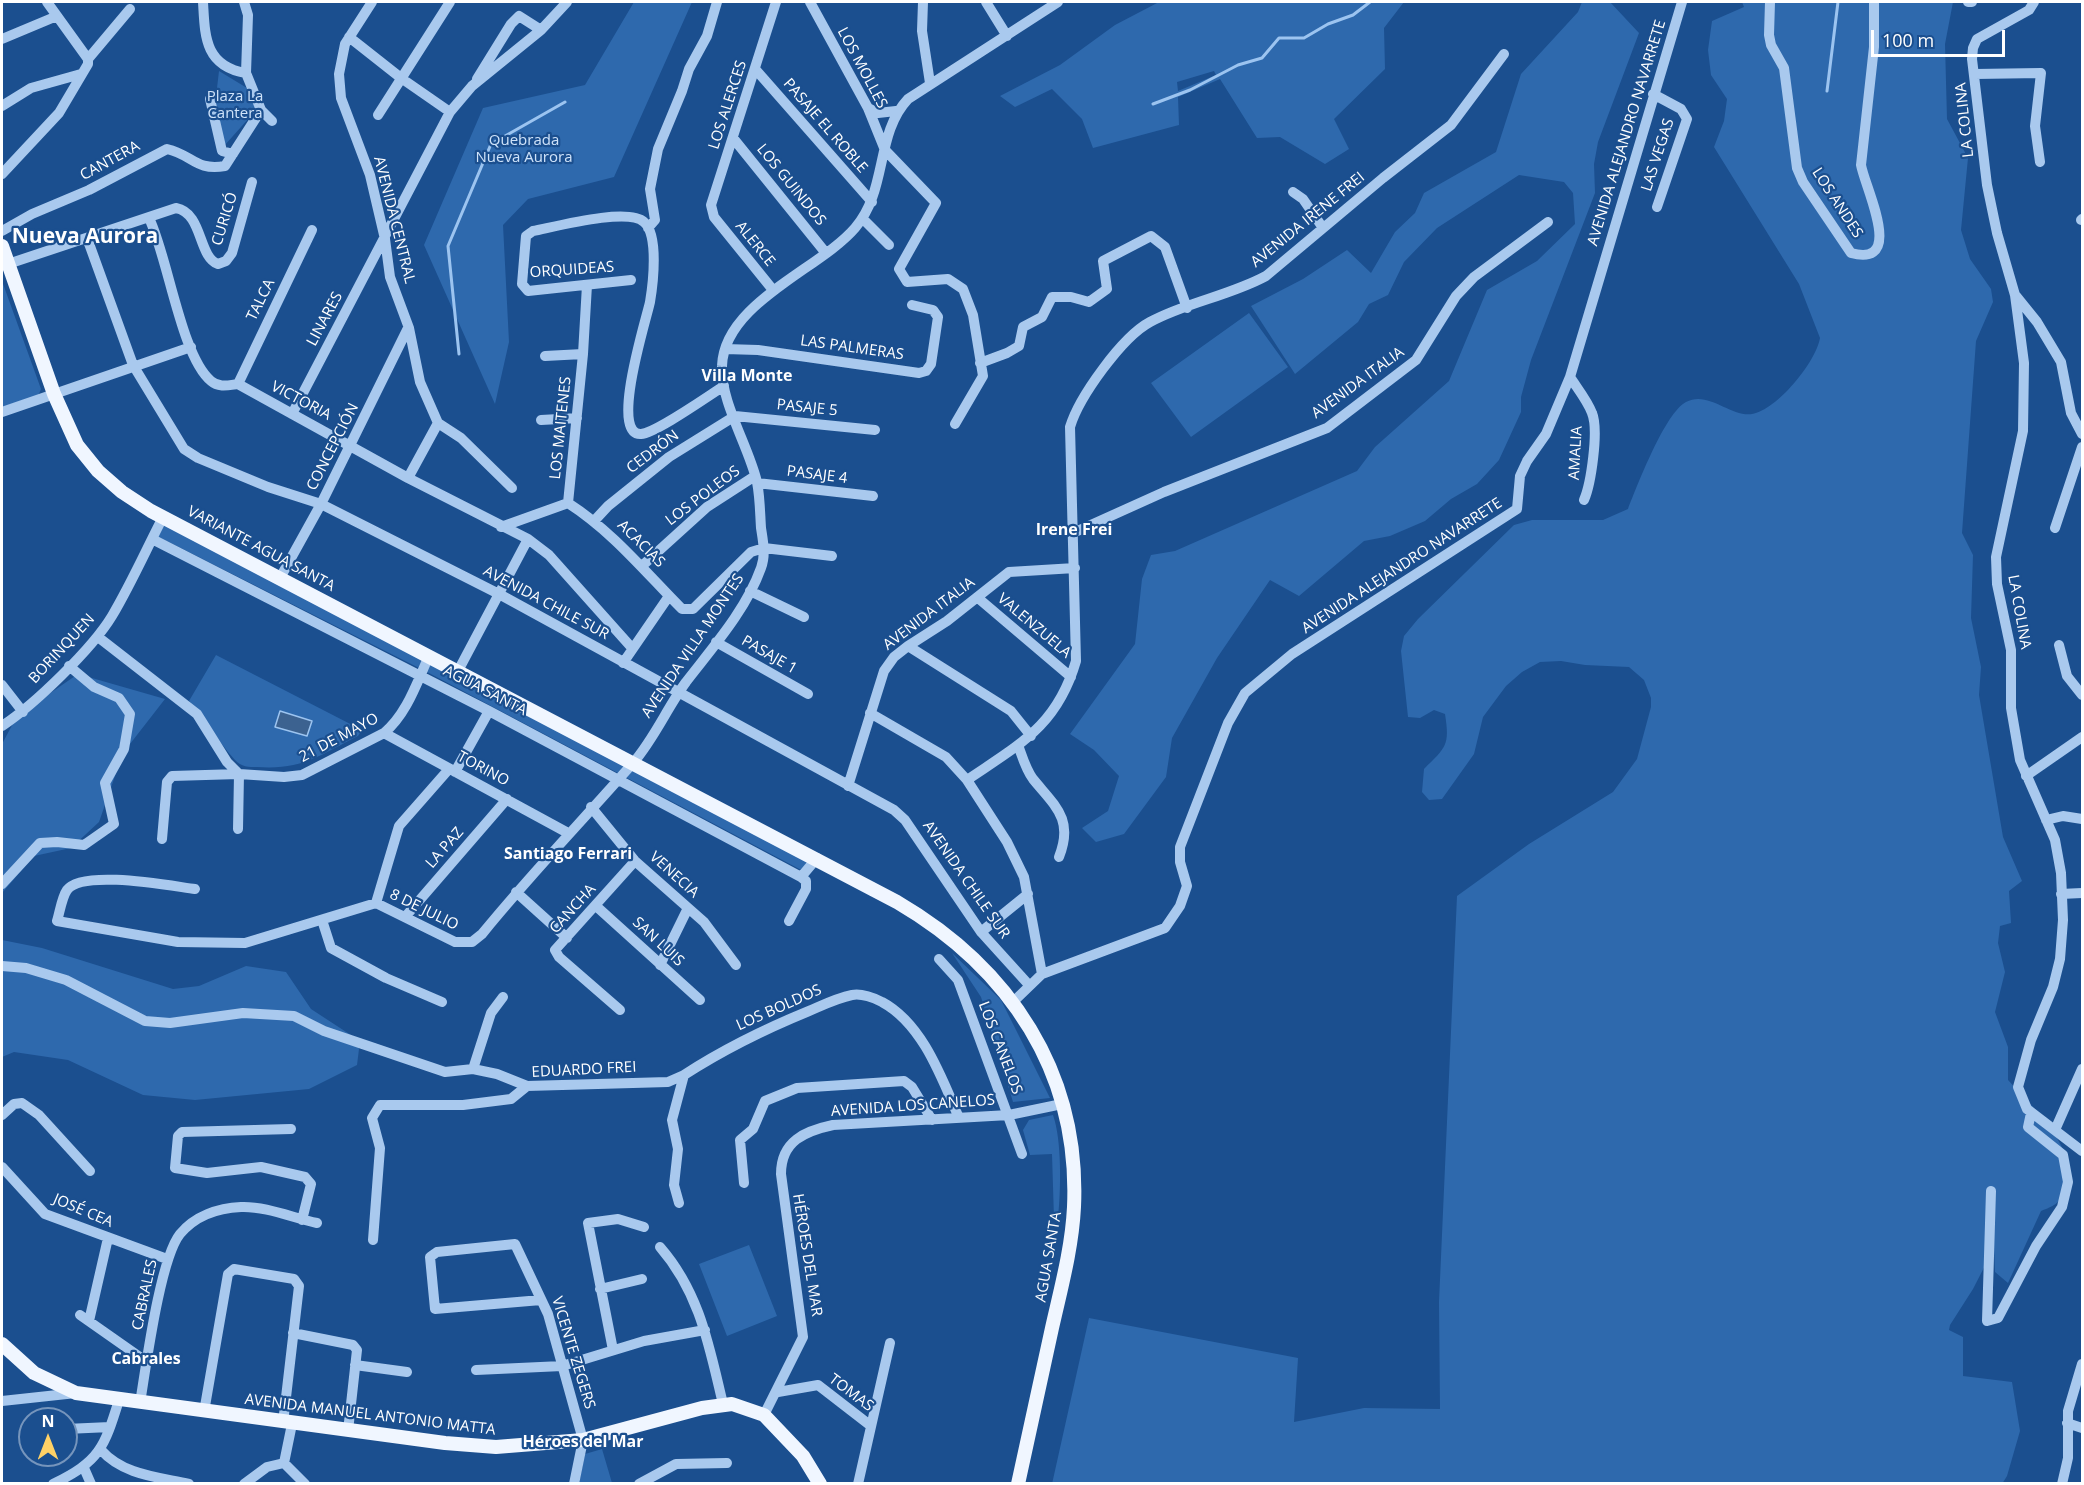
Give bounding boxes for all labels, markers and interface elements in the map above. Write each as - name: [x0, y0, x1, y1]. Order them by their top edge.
- street label: AVENIDA ALEJANDRO NAVARRETE: [1584, 18, 1670, 248]
- scale bar: [1874, 18, 2008, 56]
- street label: LOS MOLLES: [833, 24, 891, 112]
- text: 100 m: [1882, 28, 1934, 52]
- street label: LOS ALERCES: [705, 58, 751, 152]
- street label: PASAJE EL ROBLE: [779, 75, 871, 177]
- street label: LA COLINA: [1952, 82, 1978, 158]
- park label: Plaza La Cantera: [207, 88, 263, 123]
- street label: LAS VEGAS: [1638, 116, 1678, 194]
- park label: Quebrada Nueva Aurora: [476, 132, 572, 167]
- street label: CANTERA: [77, 137, 143, 185]
- street label: LOS GUINDOS: [753, 141, 829, 229]
- street label: AVENIDA CENTRAL: [369, 155, 419, 285]
- street label: LOS ANDES: [1808, 165, 1866, 241]
- street label: AVENIDA IRENE FREI: [1247, 169, 1369, 271]
- street label: CURICÓ: [208, 190, 242, 248]
- street label: ALERCE: [731, 218, 779, 270]
- district label: Nueva Aurora: [12, 224, 158, 250]
- street label: ORQUIDEAS: [529, 258, 615, 282]
- street label: TALCA: [243, 276, 279, 324]
- street label: LINARES: [303, 289, 347, 349]
- street label: LAS PALMERAS: [799, 332, 905, 364]
- street label: AVENIDA ITALIA: [1308, 343, 1408, 423]
- district label: Villa Monte: [702, 366, 792, 386]
- street label: LOS MAITENES: [547, 376, 575, 480]
- street label: VICTORIA: [268, 378, 334, 424]
- street label: PASAJE 5: [776, 396, 838, 420]
- street label: CONCEPCIÓN: [303, 400, 363, 494]
- street label: CEDRÓN: [623, 426, 683, 478]
- street label: AMALIA: [1566, 426, 1586, 480]
- street label: LOS POLEOS: [662, 462, 744, 530]
- street label: PASAJE 4: [786, 462, 848, 488]
- street label: AVENIDA ALEJANDRO NAVARRETE: [1298, 494, 1506, 638]
- street label: VARIANTE AGUA SANTA: [184, 502, 338, 596]
- street label: ACACIAS: [614, 517, 668, 571]
- district label: Irene Frei: [1036, 520, 1112, 540]
- street label: AVENIDA CHILE SUR: [480, 562, 612, 644]
- street label: AVENIDA VILLA MONTES: [638, 571, 748, 721]
- street label: LA COLINA: [2004, 573, 2034, 651]
- street label: AVENIDA ITALIA: [880, 574, 978, 654]
- street label: VALENZUELA: [993, 590, 1075, 662]
- street label: BORINQUEN: [25, 611, 99, 687]
- street label: PASAJE 1: [738, 632, 800, 678]
- street label: AGUA SANTA: [440, 662, 530, 720]
- street label: 21 DE MAYO: [296, 710, 382, 766]
- street label: TORINO: [454, 748, 512, 790]
- street label: AVENIDA CHILE SUR: [919, 818, 1013, 942]
- street label: LA PAZ: [422, 824, 468, 872]
- district label: Santiago Ferrari: [504, 844, 632, 864]
- street label: VENECIA: [646, 848, 702, 902]
- street label: CANCHA: [546, 881, 600, 937]
- street label: 8 DE JULIO: [387, 886, 461, 934]
- street label: SAN LUIS: [628, 914, 688, 970]
- street label: LOS BOLDOS: [734, 981, 824, 1035]
- street label: LOS CANELOS: [974, 999, 1026, 1097]
- street label: EDUARDO FREI: [531, 1058, 637, 1082]
- street label: AVENIDA LOS CANELOS: [830, 1091, 996, 1121]
- street label: JOSÉ CEA: [50, 1190, 116, 1232]
- street label: HÉROES DEL MAR: [788, 1192, 826, 1318]
- street label: AGUA SANTA: [1032, 1210, 1066, 1304]
- street label: CABRALES: [129, 1258, 161, 1332]
- street label: VICENTE ZEGERS: [547, 1295, 599, 1411]
- district label: Cabrales: [111, 1349, 181, 1369]
- street label: TOMAS: [825, 1370, 877, 1416]
- street label: AVENIDA MANUEL ANTONIO MATTA: [244, 1391, 496, 1439]
- north arrow: [18, 1407, 78, 1467]
- text: N: [41, 1410, 55, 1432]
- district label: Héroes del Mar: [522, 1432, 644, 1452]

